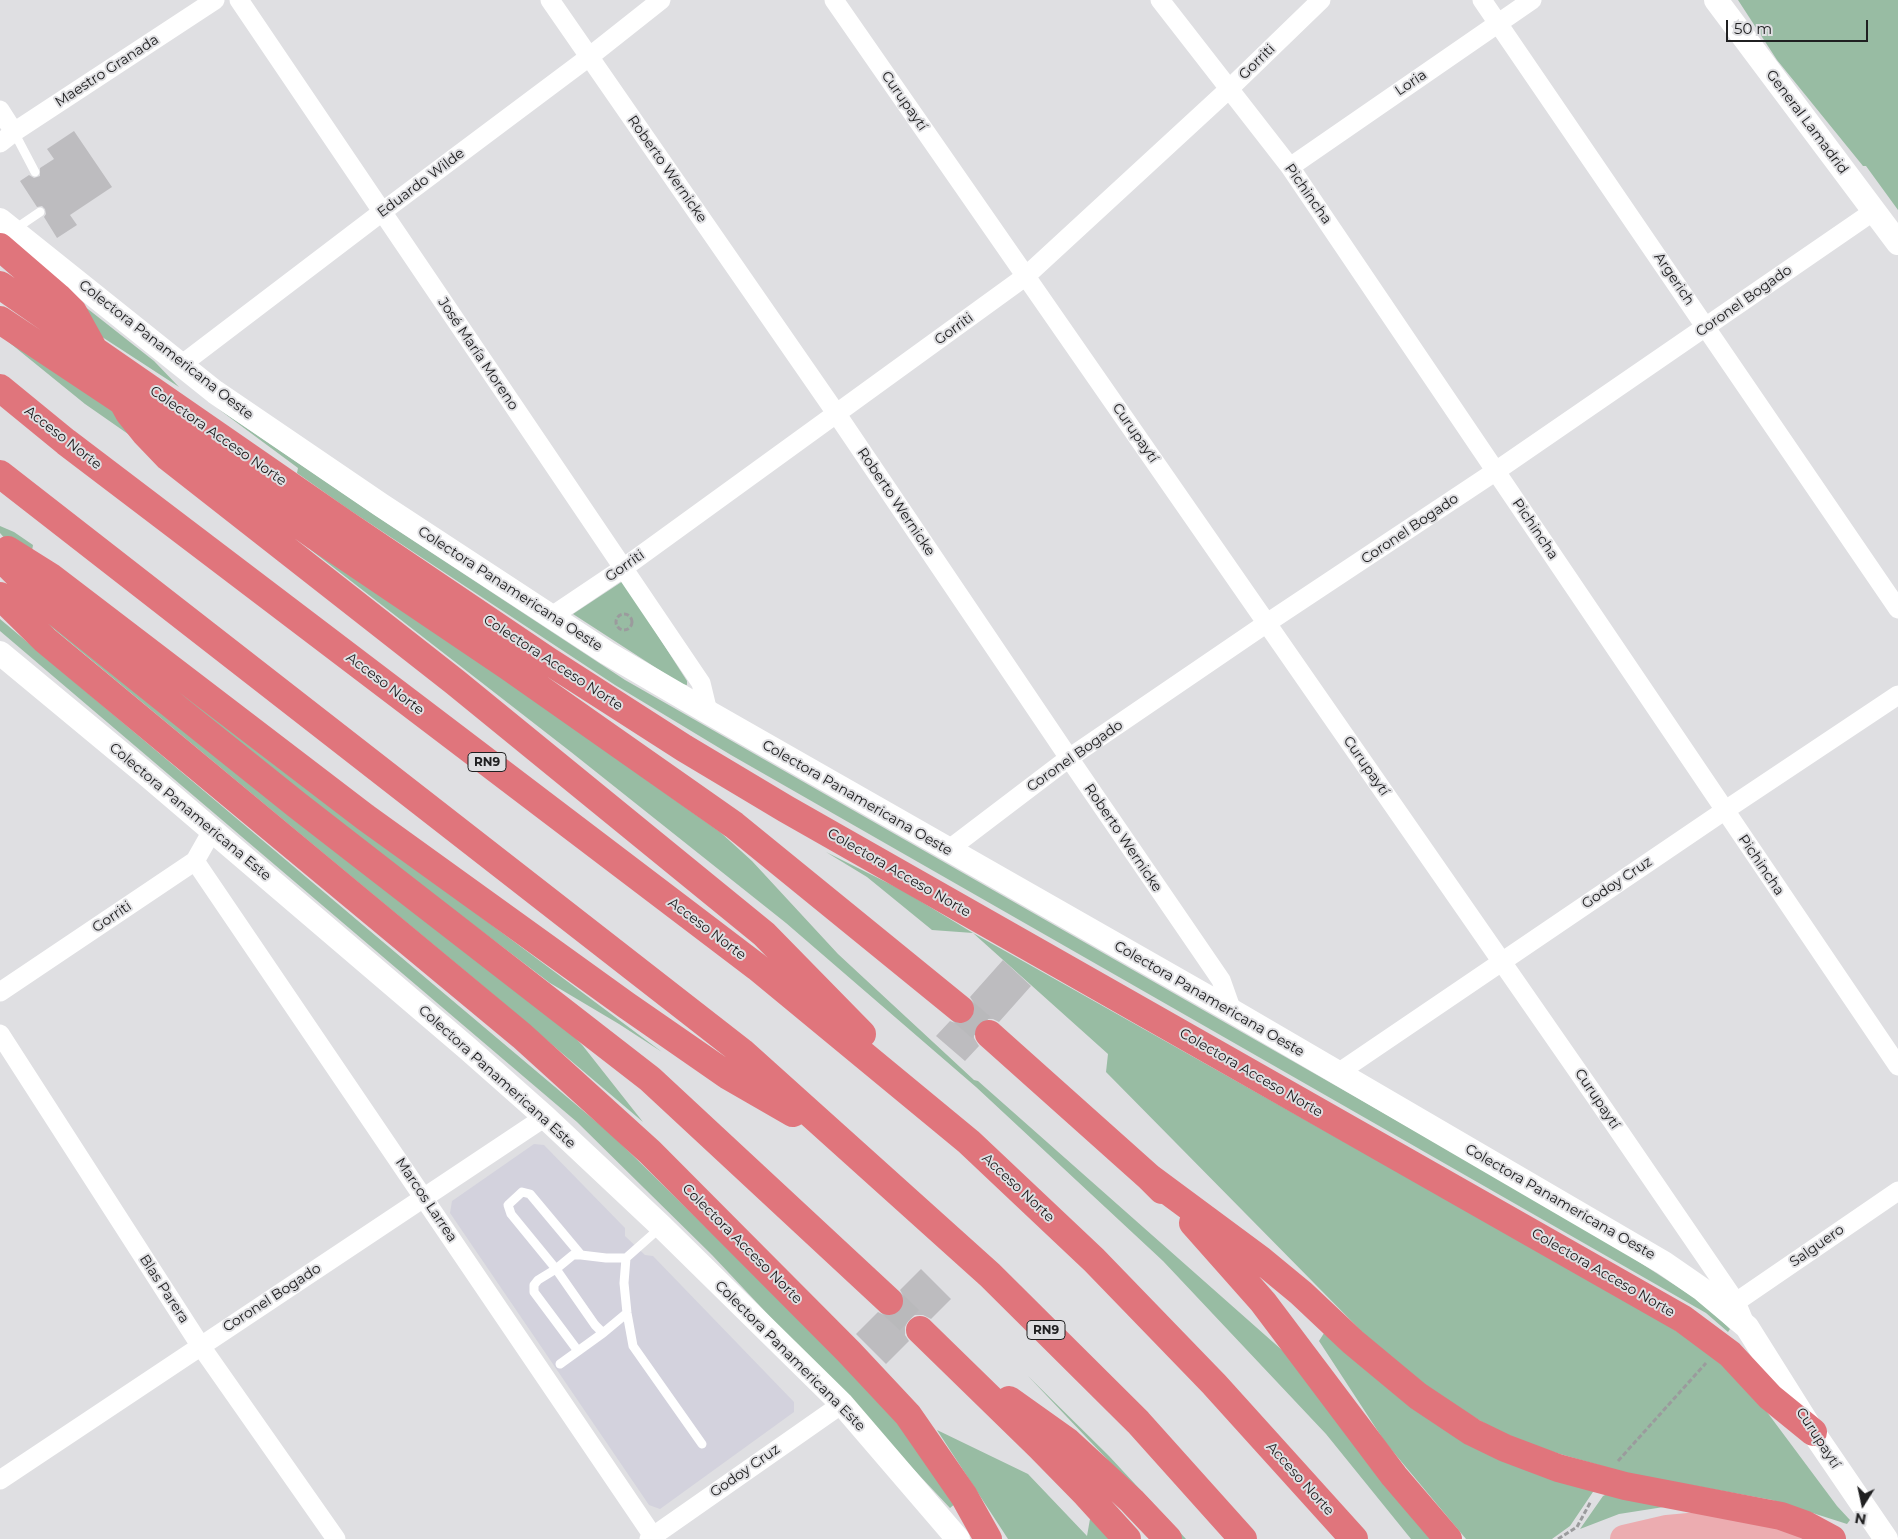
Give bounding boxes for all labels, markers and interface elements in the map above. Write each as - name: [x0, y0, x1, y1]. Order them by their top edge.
- scale bar: [1728, 10, 1870, 42]
- text: 50 m: [1734, 19, 1772, 38]
- street label: Maestro Granada: [52, 31, 162, 111]
- street label: Gorriti: [1235, 41, 1279, 83]
- street label: Loria: [1392, 66, 1430, 100]
- street label: General Lamadrid: [1762, 67, 1852, 177]
- street label: Curupaytí: [877, 68, 931, 134]
- street label: Roberto Wernicke: [624, 112, 710, 226]
- street label: Eduardo Wilde: [374, 145, 468, 221]
- street label: Pichincha: [1281, 161, 1335, 227]
- street label: Argerich: [1650, 249, 1698, 309]
- street label: Coronel Bogado: [1693, 262, 1795, 340]
- street label: Colectora Panamericana Oeste: [75, 277, 257, 423]
- street label: José María Moreno: [434, 295, 522, 413]
- street label: Gorriti: [931, 309, 977, 349]
- street label: Colectora Acceso Norte: [146, 382, 290, 490]
- street label: Curupaytí: [1108, 400, 1162, 466]
- street label: Acceso Norte: [21, 403, 105, 473]
- street label: Roberto Wernicke: [854, 445, 938, 559]
- street label: Coronel Bogado: [1358, 490, 1462, 568]
- street label: Pichincha: [1509, 495, 1561, 563]
- street label: Colectora Panamericana Oeste: [415, 523, 605, 655]
- street label: Gorriti: [602, 547, 648, 585]
- street label: Colectora Acceso Norte: [480, 612, 626, 714]
- street label: Acceso Norte: [343, 649, 427, 719]
- street label: Coronel Bogado: [1024, 717, 1126, 795]
- street label: Curupaytí: [1339, 733, 1393, 799]
- street label: Colectora Panamericana Oeste: [759, 737, 955, 859]
- street label: Colectora Panamericana Este: [106, 739, 274, 885]
- road number: RN9: [468, 752, 506, 772]
- street label: Roberto Wernicke: [1081, 781, 1165, 895]
- street label: Colectora Acceso Norte: [824, 825, 974, 921]
- street label: Pichincha: [1735, 831, 1787, 899]
- street label: Godoy Cruz: [1579, 853, 1655, 913]
- street label: Acceso Norte: [665, 894, 749, 964]
- street label: Gorriti: [89, 898, 135, 936]
- street label: Colectora Panamericana Oeste: [1111, 938, 1307, 1060]
- street label: Colectora Panamericana Este: [415, 1002, 579, 1152]
- street label: Colectora Acceso Norte: [1176, 1025, 1326, 1121]
- street label: Curupaytí: [1571, 1066, 1623, 1132]
- street label: Colectora Panamericana Oeste: [1462, 1141, 1658, 1263]
- street label: Acceso Norte: [978, 1150, 1058, 1226]
- street label: Marcos Larrea: [392, 1155, 460, 1245]
- street label: Colectora Acceso Norte: [678, 1180, 806, 1308]
- street label: Salguero: [1787, 1221, 1847, 1271]
- street label: Colectora Acceso Norte: [1528, 1225, 1678, 1321]
- street label: Blas Parera: [136, 1252, 192, 1326]
- street label: Coronel Bogado: [220, 1260, 324, 1336]
- street label: Colectora Panamericana Este: [711, 1277, 869, 1435]
- road number: RN9: [1027, 1320, 1065, 1340]
- street label: Curupaytí: [1792, 1405, 1844, 1471]
- street label: Acceso Norte: [1263, 1439, 1337, 1519]
- street label: Godoy Cruz: [707, 1441, 783, 1501]
- north arrow: [1838, 1479, 1888, 1529]
- text: N: [1853, 1509, 1868, 1529]

